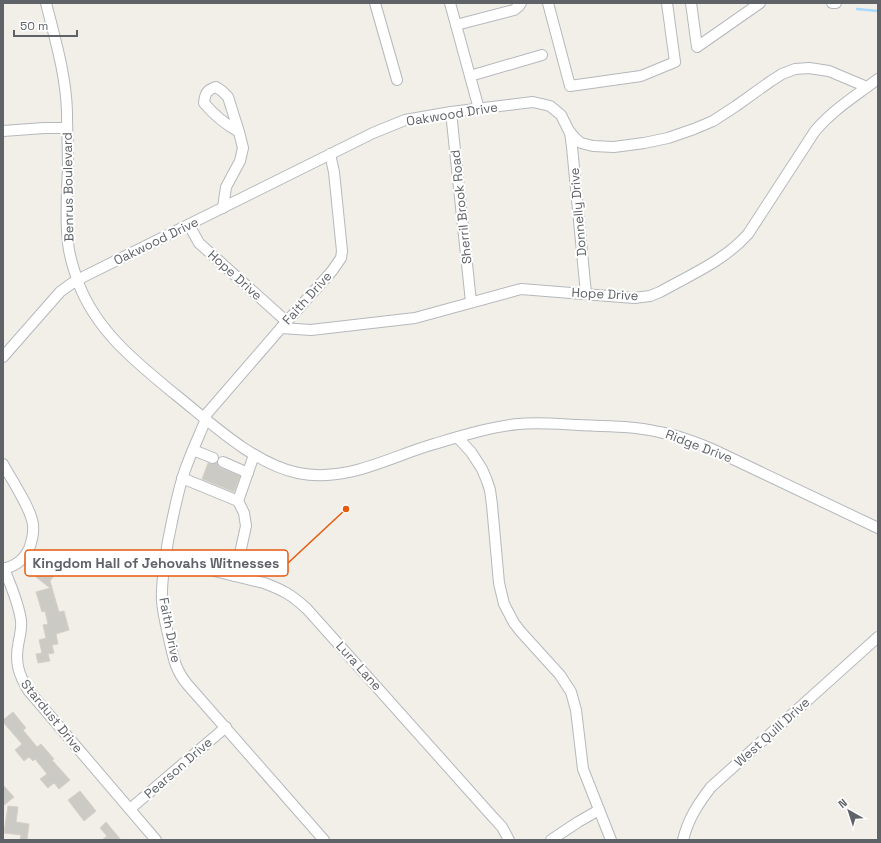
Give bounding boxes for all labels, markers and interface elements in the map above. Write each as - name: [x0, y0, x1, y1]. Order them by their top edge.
- scale bar: [14, 12, 77, 38]
- text: 50 m: [20, 18, 48, 34]
- street label: Oakwood Drive: [405, 98, 499, 130]
- street label: Benrus Boulevard: [59, 132, 77, 242]
- street label: Sherril Brook Road: [447, 149, 475, 265]
- street label: Donnelly Drive: [566, 167, 590, 257]
- street label: Oakwood Drive: [111, 213, 201, 269]
- street label: Hope Drive: [204, 246, 266, 304]
- street label: Faith Drive: [279, 268, 335, 328]
- street label: Hope Drive: [571, 284, 639, 304]
- street label: Ridge Drive: [663, 425, 735, 467]
- callout: Kingdom Hall of Jehovahs Witnesses: [25, 550, 288, 576]
- text: Kingdom Hall of Jehovahs Witnesses: [33, 554, 279, 572]
- street label: Faith Drive: [155, 596, 185, 664]
- street label: Lura Lane: [332, 638, 386, 694]
- street label: Stardust Drive: [17, 676, 87, 756]
- street label: West Quill Drive: [731, 694, 813, 770]
- street label: Pearson Drive: [140, 734, 216, 802]
- north arrow: [829, 791, 869, 831]
- text: N: [835, 795, 850, 811]

